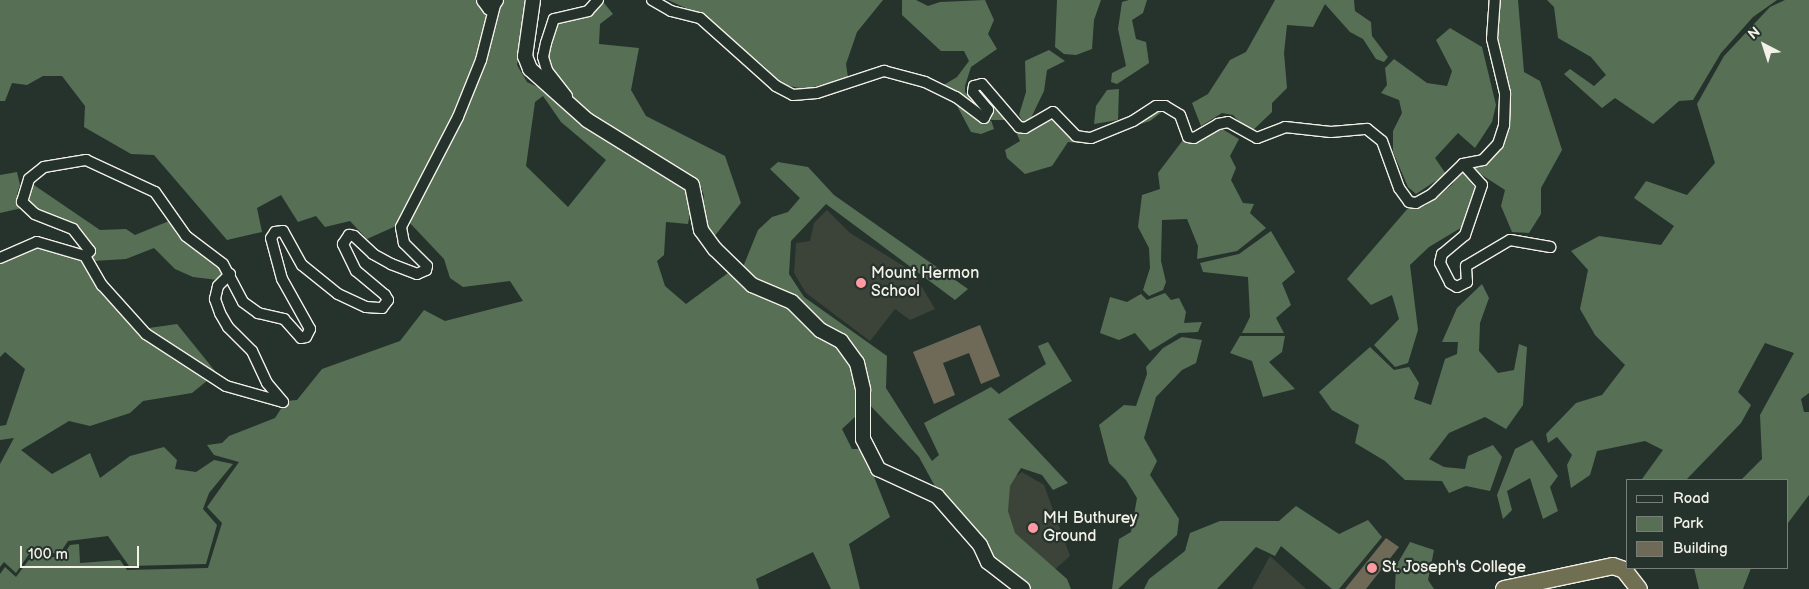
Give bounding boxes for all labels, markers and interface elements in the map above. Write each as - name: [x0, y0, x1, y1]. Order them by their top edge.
- north arrow: [1739, 20, 1789, 70]
- text: N: [1745, 23, 1764, 43]
- place label: Mount Hermon School: [871, 264, 979, 302]
- marker: Mount Hermon School: [855, 277, 867, 289]
- legend: [1626, 479, 1789, 569]
- text: Road: [1673, 489, 1709, 508]
- place label: MH Buthurey Ground: [1043, 509, 1137, 547]
- text: Park: [1673, 514, 1703, 533]
- marker: MH Buthurey Ground: [1027, 522, 1039, 534]
- scale bar: [22, 536, 141, 568]
- text: Building: [1673, 539, 1728, 558]
- text: 100 m: [28, 545, 68, 564]
- place label: St. Joseph's College: [1382, 558, 1527, 578]
- marker: St. Joseph's College: [1366, 562, 1378, 574]

